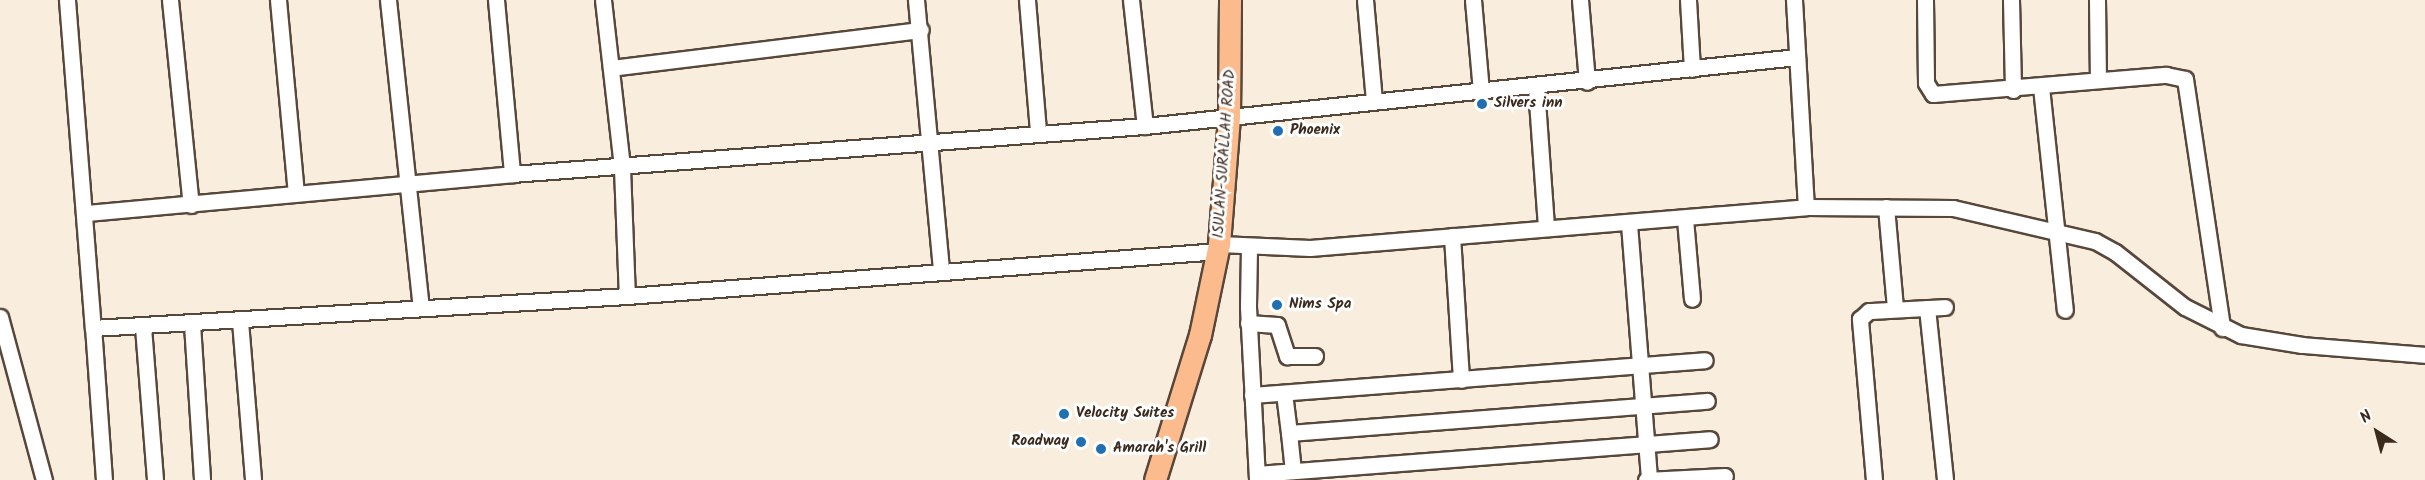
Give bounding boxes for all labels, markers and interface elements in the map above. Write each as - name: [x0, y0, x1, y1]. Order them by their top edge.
- street label: ISULAN-SURALLAH ROAD: [1210, 69, 1240, 239]
- place label: Silvers inn: [1494, 95, 1563, 113]
- marker: Silvers inn: [1475, 97, 1489, 111]
- place label: Phoenix: [1290, 122, 1340, 140]
- marker: Phoenix: [1271, 124, 1285, 138]
- place label: Nims Spa: [1289, 296, 1351, 314]
- marker: Nims Spa: [1270, 298, 1284, 312]
- north arrow: [2347, 402, 2407, 462]
- text: N: [2355, 404, 2378, 430]
- place label: Velocity Suites: [1076, 405, 1174, 423]
- marker: Velocity Suites: [1057, 407, 1071, 421]
- place label: Roadway: [1011, 433, 1069, 451]
- marker: Roadway: [1074, 435, 1088, 449]
- place label: Amarah's Grill: [1113, 440, 1206, 458]
- marker: Amarah's Grill: [1094, 442, 1108, 456]

